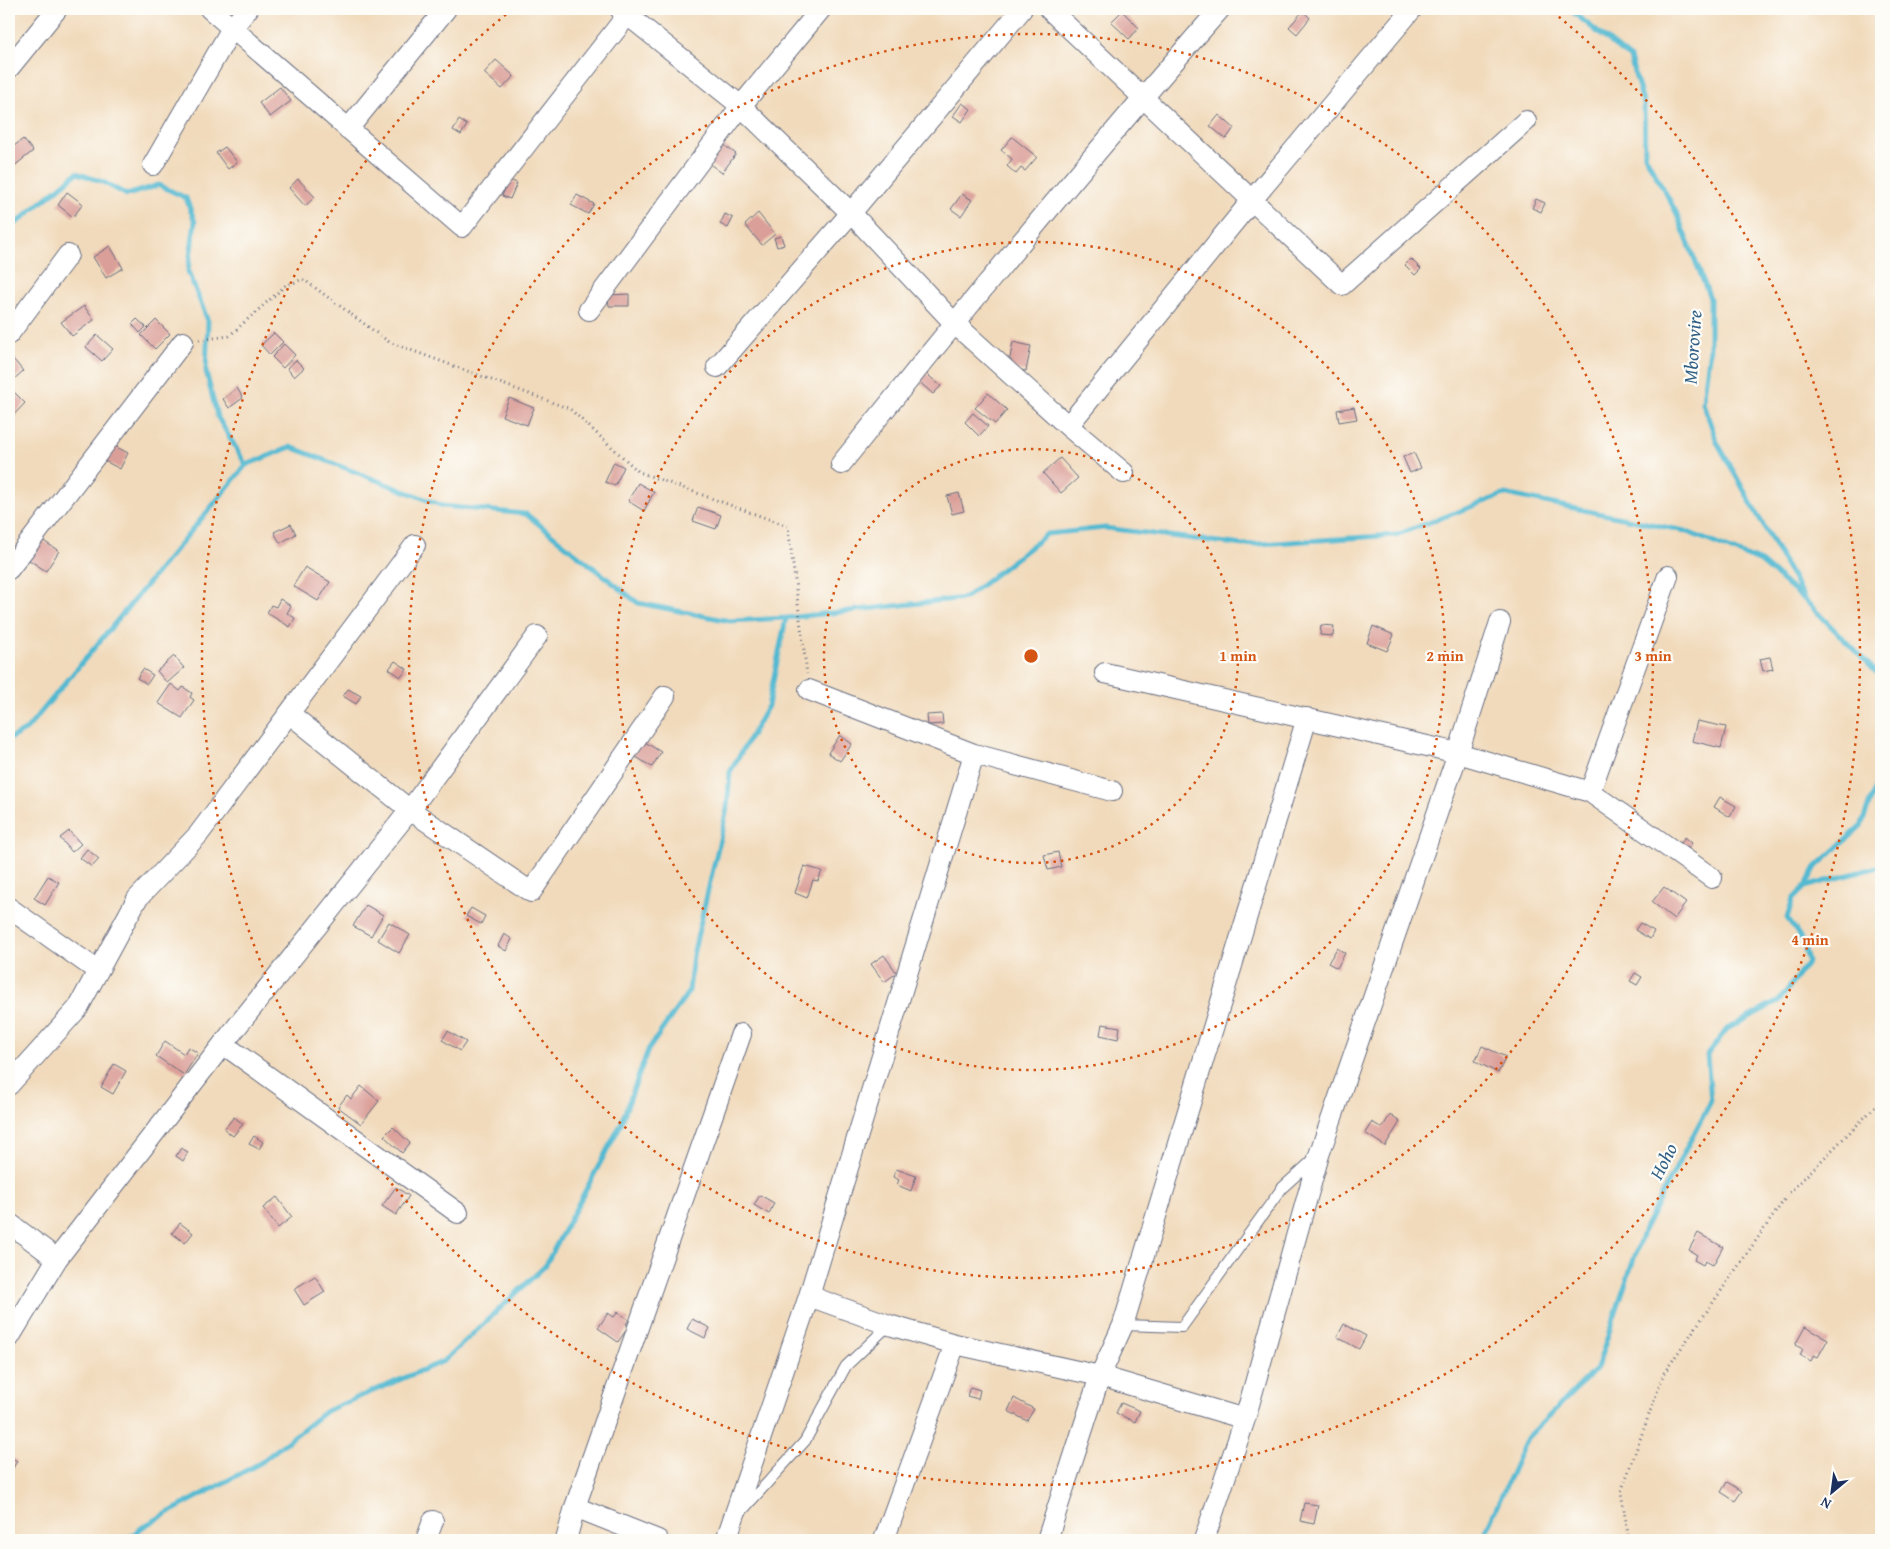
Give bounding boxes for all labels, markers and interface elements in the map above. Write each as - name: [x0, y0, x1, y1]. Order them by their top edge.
- water label: Mborovire: [1675, 309, 1709, 385]
- text: 1 min: [1219, 645, 1257, 666]
- text: 2 min: [1426, 645, 1464, 666]
- text: 3 min: [1634, 645, 1672, 666]
- centre of rings: [1022, 647, 1040, 665]
- text: 4 min: [1791, 929, 1829, 950]
- water label: Hoho: [1642, 1138, 1684, 1185]
- north arrow: [1808, 1466, 1858, 1516]
- text: N: [1816, 1492, 1835, 1514]

